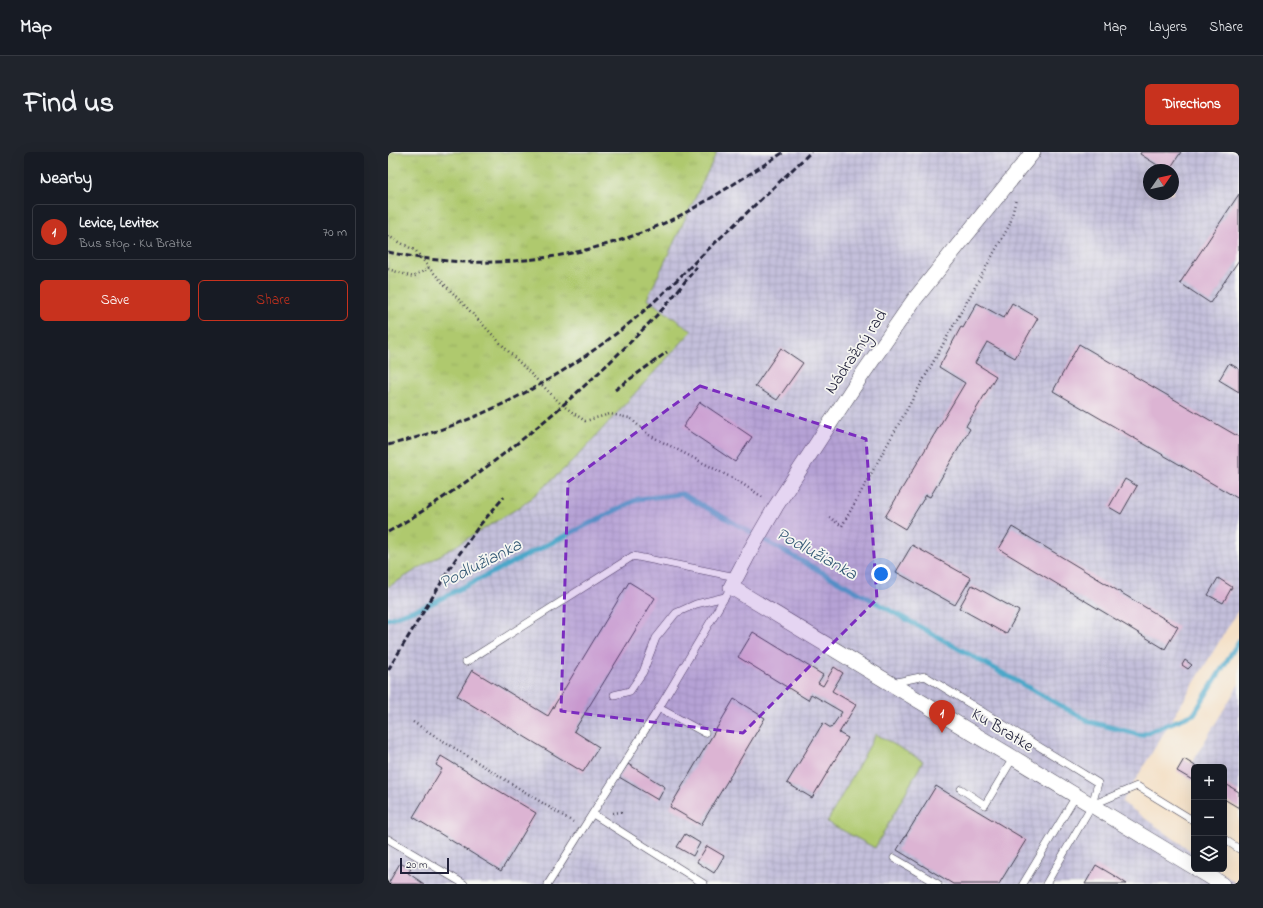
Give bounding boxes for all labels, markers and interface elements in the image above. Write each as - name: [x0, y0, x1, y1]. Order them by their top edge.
- text: Map: [20, 14, 52, 41]
- text: Map: [1103, 17, 1127, 38]
- text: Layers: [1149, 17, 1187, 38]
- text: Share: [1209, 17, 1243, 38]
- text: Find us: [24, 84, 114, 125]
- button: Directions: [1145, 84, 1239, 125]
- north arrow: [1143, 164, 1179, 200]
- text: Nearby: [40, 166, 92, 191]
- text: Levice, Levitex: [79, 212, 159, 234]
- text: 1: [52, 223, 56, 242]
- text: 70 m: [323, 223, 347, 242]
- text: Bus stop · Ku Bratke: [79, 234, 192, 253]
- button: Save: [40, 280, 190, 321]
- button: Share: [198, 280, 348, 321]
- street label: Nádražný rad: [819, 304, 895, 400]
- water label: Podlužianka: [771, 522, 862, 588]
- water label: Podlužianka: [435, 533, 527, 597]
- your location: [871, 564, 891, 584]
- pin: 1: [929, 700, 955, 733]
- street label: Ku Bratke: [966, 702, 1038, 759]
- map controls: [1191, 764, 1227, 872]
- button: +: [1191, 764, 1227, 800]
- button: −: [1191, 800, 1227, 836]
- button: layers: [1191, 836, 1227, 872]
- scale bar: [400, 856, 449, 875]
- text: 20 m: [406, 857, 428, 873]

